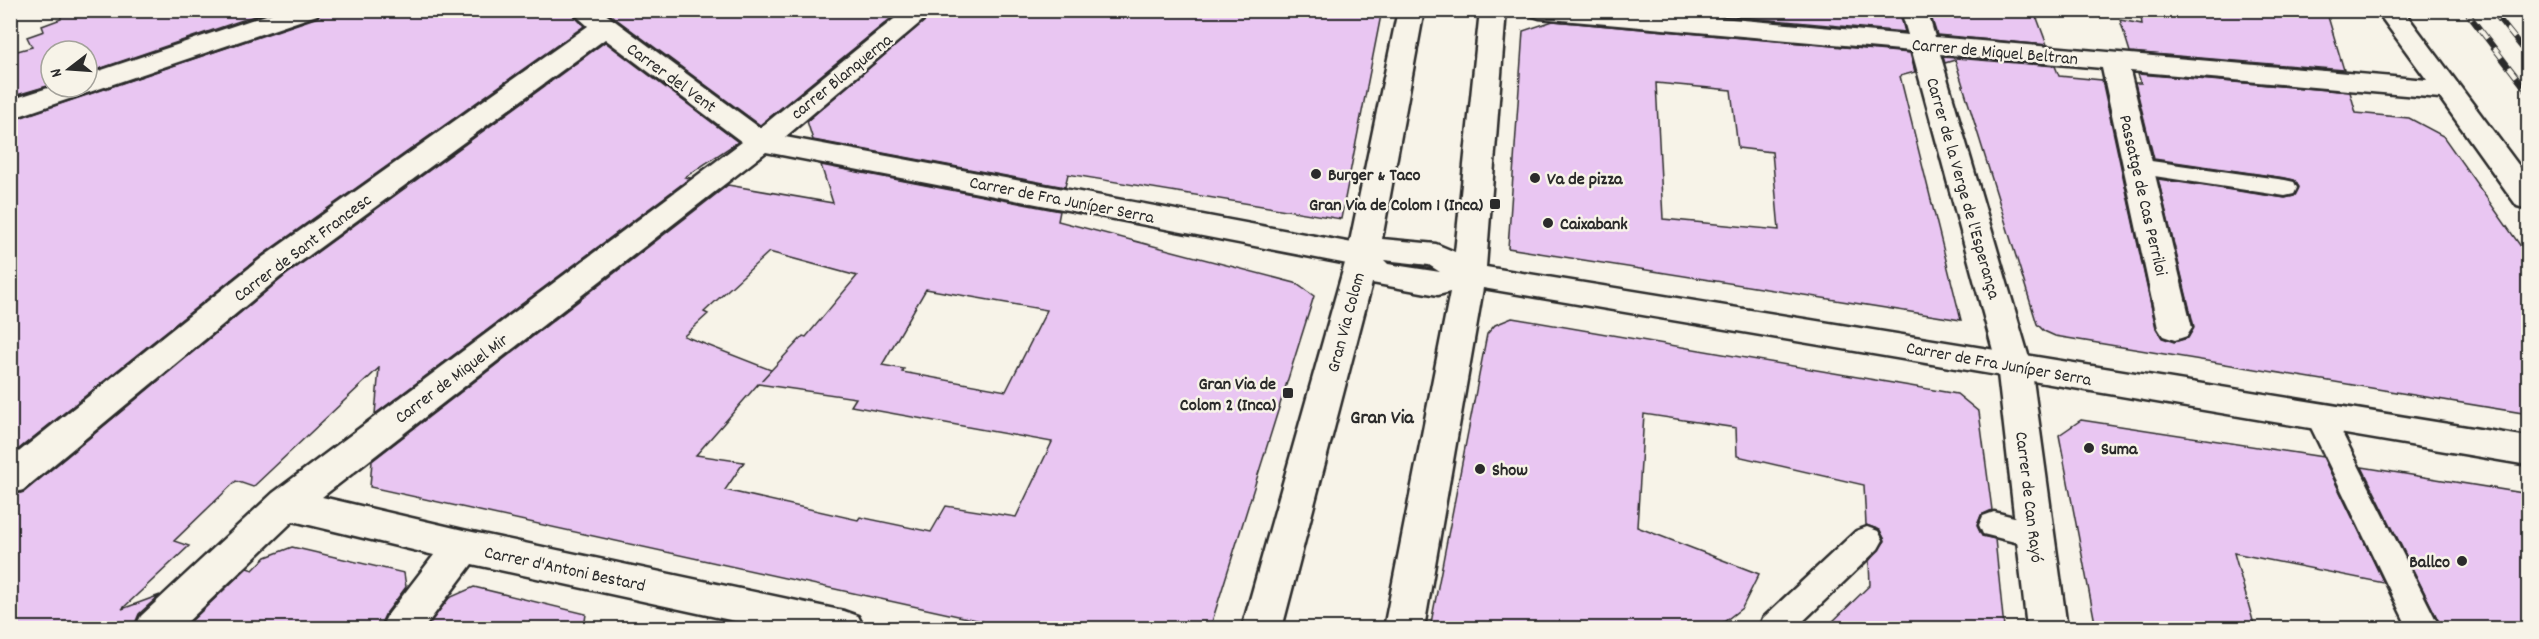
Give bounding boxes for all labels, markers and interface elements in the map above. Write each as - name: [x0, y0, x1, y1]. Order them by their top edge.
- street label: carrer Blanquerna: [786, 29, 899, 127]
- street label: Carrer de Miquel Beltran: [1911, 34, 2079, 73]
- street label: Carrer del Vent: [620, 38, 721, 120]
- north arrow: [39, 39, 99, 99]
- text: N: [45, 65, 69, 80]
- street label: Carrer de la Verge de l'Esperança: [1918, 75, 2005, 303]
- street label: Passatge de Cas Perriloi: [2111, 113, 2172, 279]
- place label: Burger & Taco: [1328, 164, 1421, 189]
- marker: Burger & Taco: [1309, 167, 1323, 181]
- place label: Va de pizza: [1547, 168, 1623, 193]
- street label: Carrer de Fra Juníper Serra: [967, 171, 1157, 232]
- marker: Va de pizza: [1528, 171, 1542, 185]
- street label: Carrer de Sant Francesc: [229, 189, 378, 309]
- place label: Gran Via de Colom 1 (Inca): [1309, 194, 1483, 219]
- marker: Gran Via de Colom 1 (Inca): [1488, 197, 1502, 211]
- place label: Caixabank: [1560, 213, 1628, 238]
- marker: Caixabank: [1541, 216, 1555, 230]
- street label: Gran Via Colom: [1322, 270, 1373, 375]
- street label: Carrer de Miquel Mir: [391, 329, 515, 431]
- street label: Carrer de Fra Juníper Serra: [1904, 337, 2094, 394]
- place label: Gran Via de Colom 2 (Inca): [1180, 373, 1276, 419]
- marker: Gran Via de Colom 2 (Inca): [1281, 386, 1295, 400]
- district label: Gran Via: [1350, 405, 1414, 433]
- street label: Carrer de Can Rayó: [2007, 430, 2048, 564]
- place label: Suma: [2101, 438, 2138, 463]
- marker: Suma: [2082, 441, 2096, 455]
- place label: Show: [1492, 459, 1528, 484]
- marker: Show: [1473, 462, 1487, 476]
- street label: Carrer d'Antoni Bestard: [482, 541, 647, 600]
- place label: Ballco: [2409, 551, 2450, 576]
- marker: Ballco: [2455, 554, 2469, 568]

